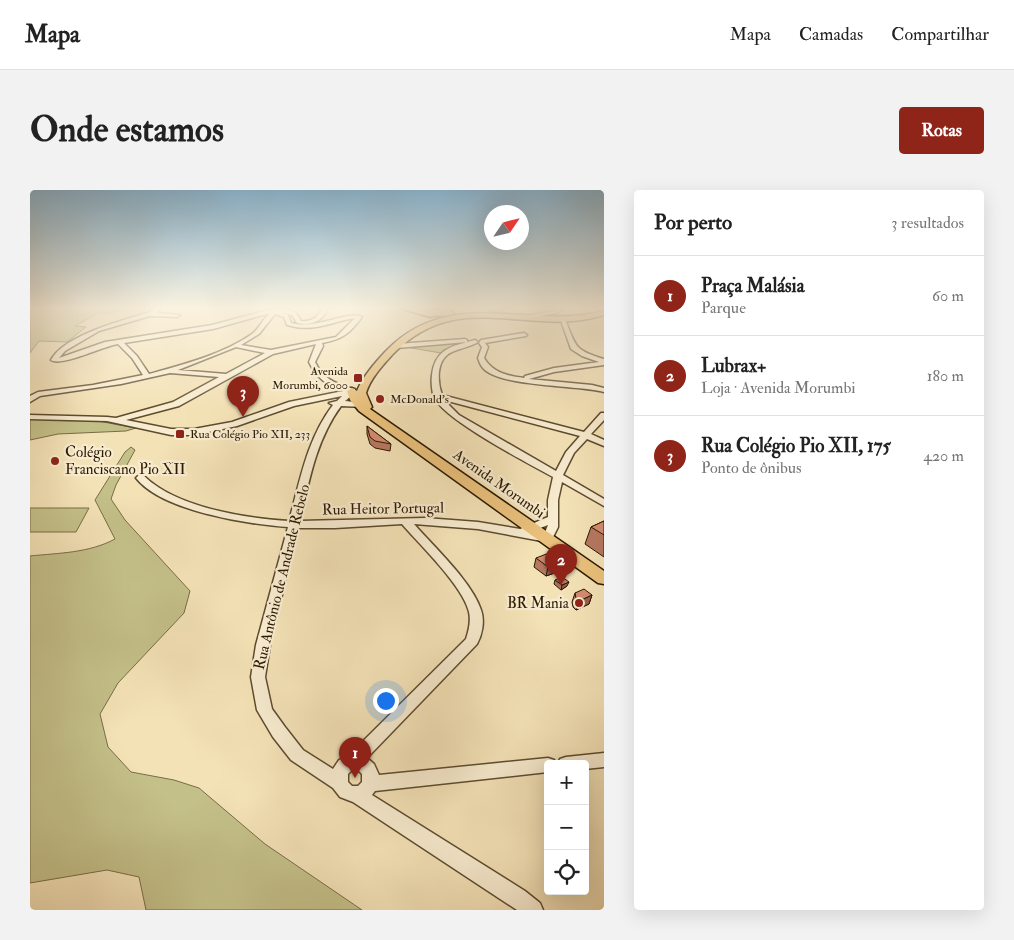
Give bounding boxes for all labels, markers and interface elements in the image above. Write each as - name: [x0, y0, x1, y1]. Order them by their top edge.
- text: Mapa: [25, 19, 80, 50]
- text: Mapa: [730, 23, 771, 46]
- text: Camadas: [799, 23, 863, 46]
- text: Compartilhar: [891, 23, 989, 46]
- button: Rotas: [899, 107, 984, 154]
- text: Onde estamos: [30, 108, 224, 152]
- north arrow: [484, 205, 529, 250]
- text: Por perto: [654, 209, 732, 236]
- text: 3 resultados: [891, 213, 964, 233]
- text: Praça Malásia: [701, 274, 804, 298]
- text: 1: [667, 286, 673, 306]
- text: 60 m: [932, 286, 964, 306]
- text: Parque: [701, 298, 746, 318]
- text: Lubrax+: [701, 354, 766, 378]
- place label: Avenida Morumbi, 6000: [272, 364, 349, 393]
- text: 2: [666, 366, 674, 386]
- text: 180 m: [927, 366, 964, 386]
- marker: Avenida Morumbi, 6000: [352, 372, 364, 384]
- pin: 3: [227, 376, 259, 417]
- text: Loja · Avenida Morumbi: [701, 378, 856, 398]
- place label: McDonald's: [390, 392, 449, 407]
- marker: McDonald's: [374, 393, 386, 405]
- place label: Rua Colégio Pio XII, 233: [190, 427, 310, 442]
- marker: Rua Colégio Pio XII, 233: [174, 428, 186, 440]
- text: Rua Colégio Pio XII, 175: [701, 434, 891, 458]
- place label: Colégio Franciscano Pio XII: [65, 443, 186, 479]
- street label: Avenida Morumbi: [449, 445, 549, 523]
- text: 3: [667, 446, 673, 466]
- text: 420 m: [923, 446, 964, 466]
- marker: Colégio Franciscano Pio XII: [49, 455, 61, 467]
- text: Ponto de ônibus: [701, 458, 802, 478]
- street label: Rua Antônio de Andrade Rebelo: [250, 482, 314, 672]
- street label: Rua Heitor Portugal: [322, 498, 444, 520]
- pin: 2: [545, 544, 577, 585]
- place label: BR Mania: [507, 594, 570, 613]
- marker: BR Mania: [573, 597, 585, 609]
- your location: [373, 688, 399, 714]
- pin: 1: [339, 737, 371, 778]
- map controls: [544, 760, 589, 895]
- button: +: [544, 760, 589, 805]
- button: −: [544, 805, 589, 850]
- button: locate: [544, 850, 589, 895]

